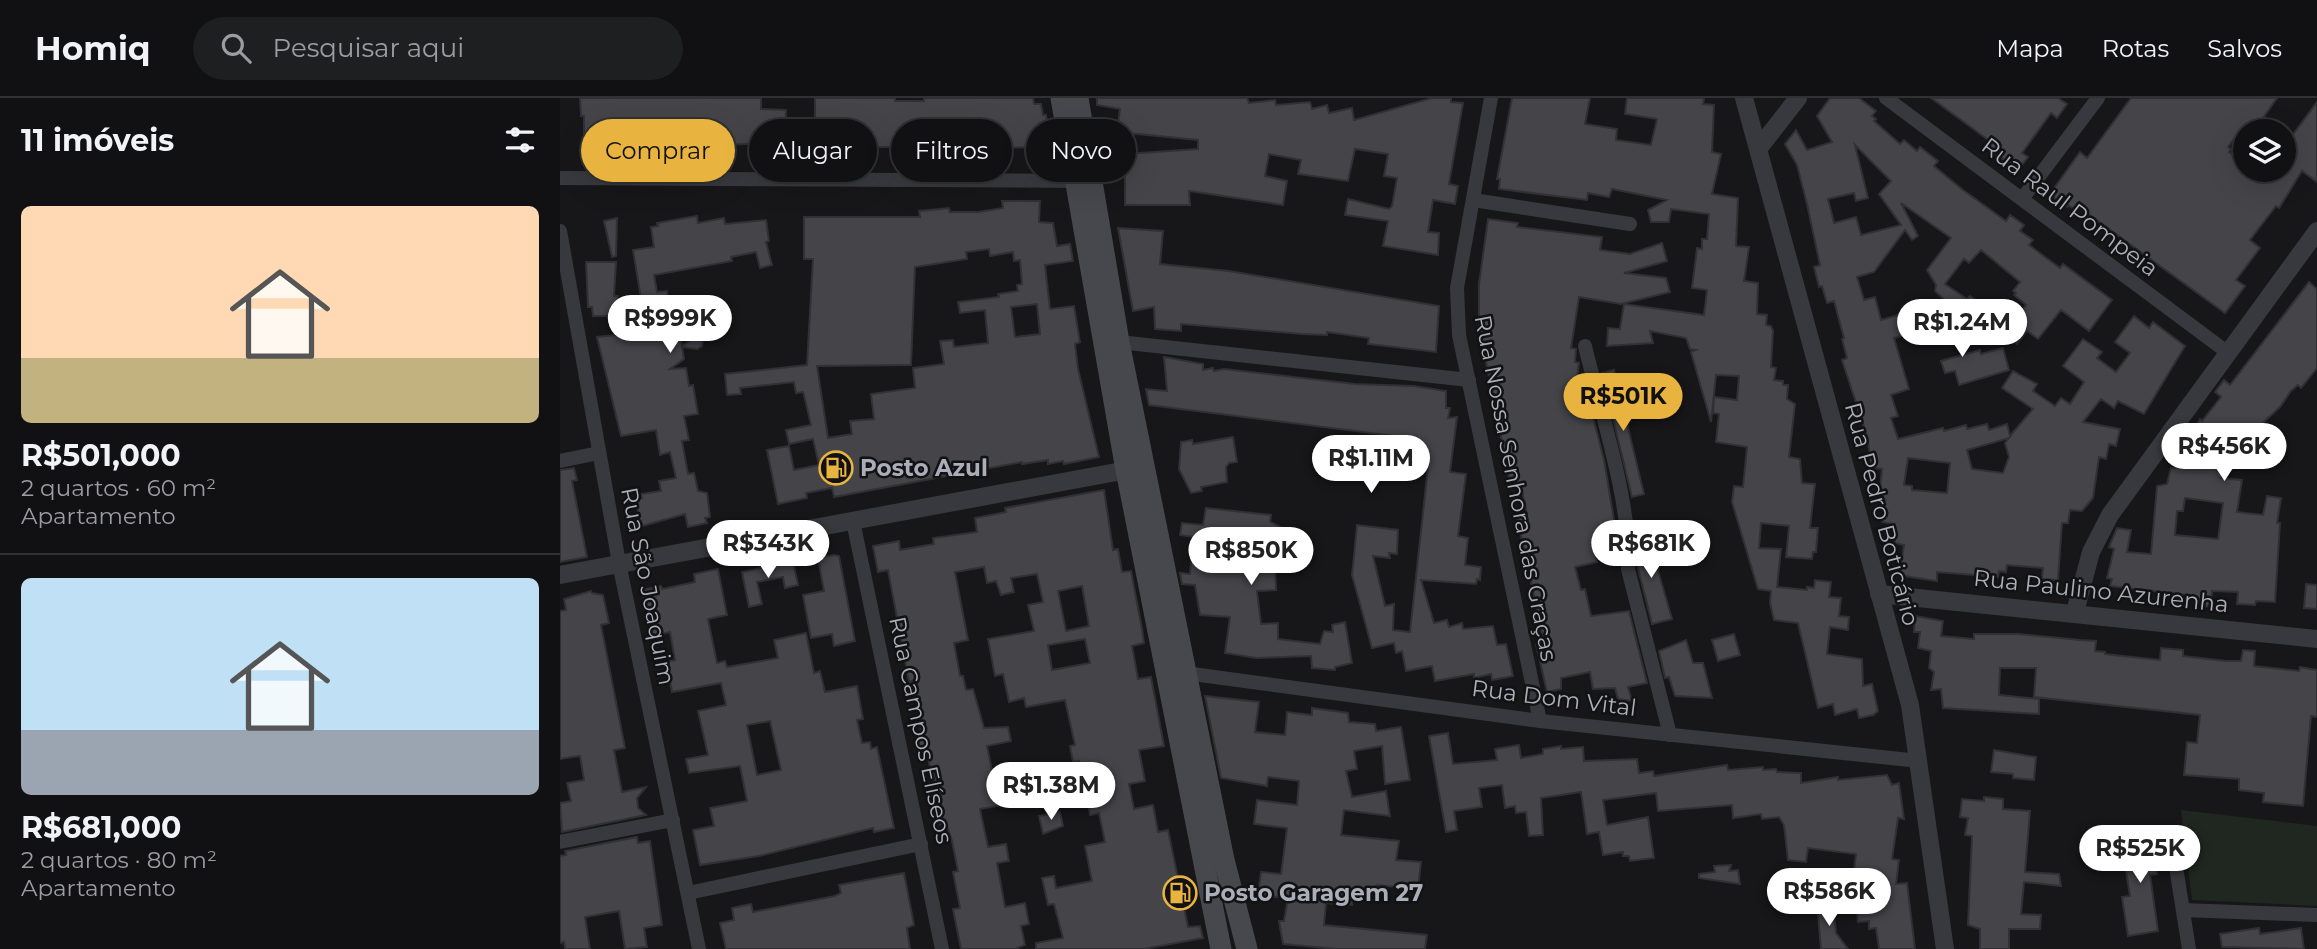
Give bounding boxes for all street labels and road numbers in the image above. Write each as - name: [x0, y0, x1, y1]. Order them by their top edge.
- street label: Rua Raul Pompeia: [1976, 132, 2164, 282]
- street label: Rua Nossa Senhora das Graças: [1469, 313, 1563, 663]
- street label: Rua Pedro Boticário: [1839, 399, 1925, 629]
- street label: Rua São Joaquim: [615, 485, 681, 687]
- street label: Rua Paulino Azurenha: [1972, 564, 2230, 618]
- street label: Rua Campos Elíseos: [883, 614, 959, 846]
- street label: Rua Dom Vital: [1470, 674, 1638, 722]

